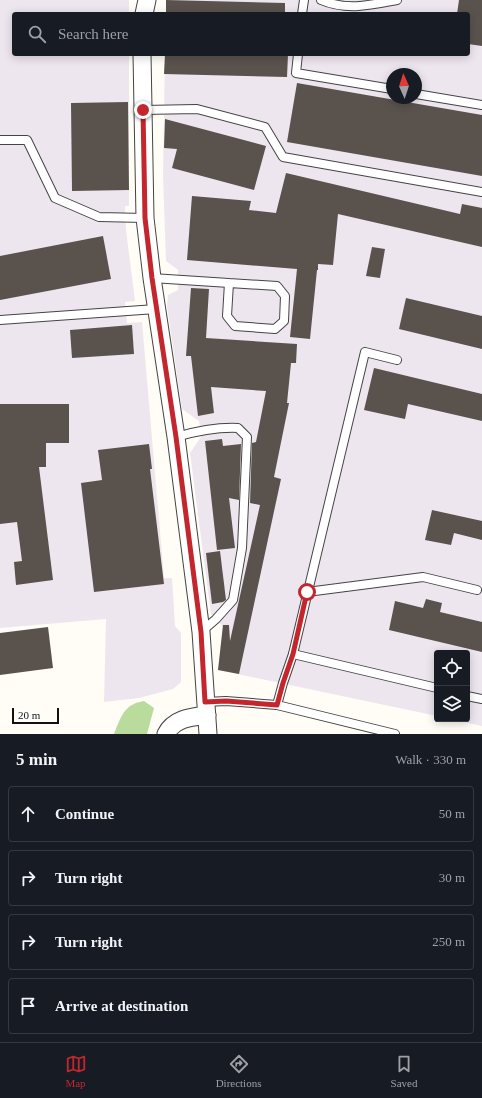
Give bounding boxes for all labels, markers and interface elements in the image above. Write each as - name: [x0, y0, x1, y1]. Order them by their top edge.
- search box: [12, 12, 470, 56]
- icon: search: [26, 23, 48, 45]
- text: Search here: [58, 26, 128, 42]
- north arrow: [386, 68, 422, 104]
- route end: [134, 101, 152, 119]
- route start: [298, 583, 316, 601]
- map controls: [434, 650, 470, 722]
- button: locate: [434, 650, 470, 686]
- button: layers: [434, 686, 470, 722]
- scale bar: [12, 706, 59, 725]
- text: 20 m: [18, 709, 40, 721]
- text: 5 min: [16, 750, 57, 769]
- text: Walk · 330 m: [395, 752, 466, 767]
- icon: ahead: [17, 803, 39, 825]
- text: Continue: [55, 806, 114, 822]
- text: 50 m: [439, 806, 465, 821]
- icon: right: [17, 867, 39, 889]
- text: Turn right: [55, 870, 122, 886]
- text: 30 m: [439, 870, 465, 885]
- icon: right: [17, 931, 39, 953]
- text: Turn right: [55, 934, 122, 950]
- text: 250 m: [432, 934, 465, 949]
- icon: arrive: [17, 995, 39, 1017]
- text: Arrive at destination: [55, 998, 188, 1014]
- tab: Map: [65, 1053, 87, 1089]
- tab: Directions: [216, 1053, 261, 1089]
- tab: Saved: [391, 1053, 417, 1089]

